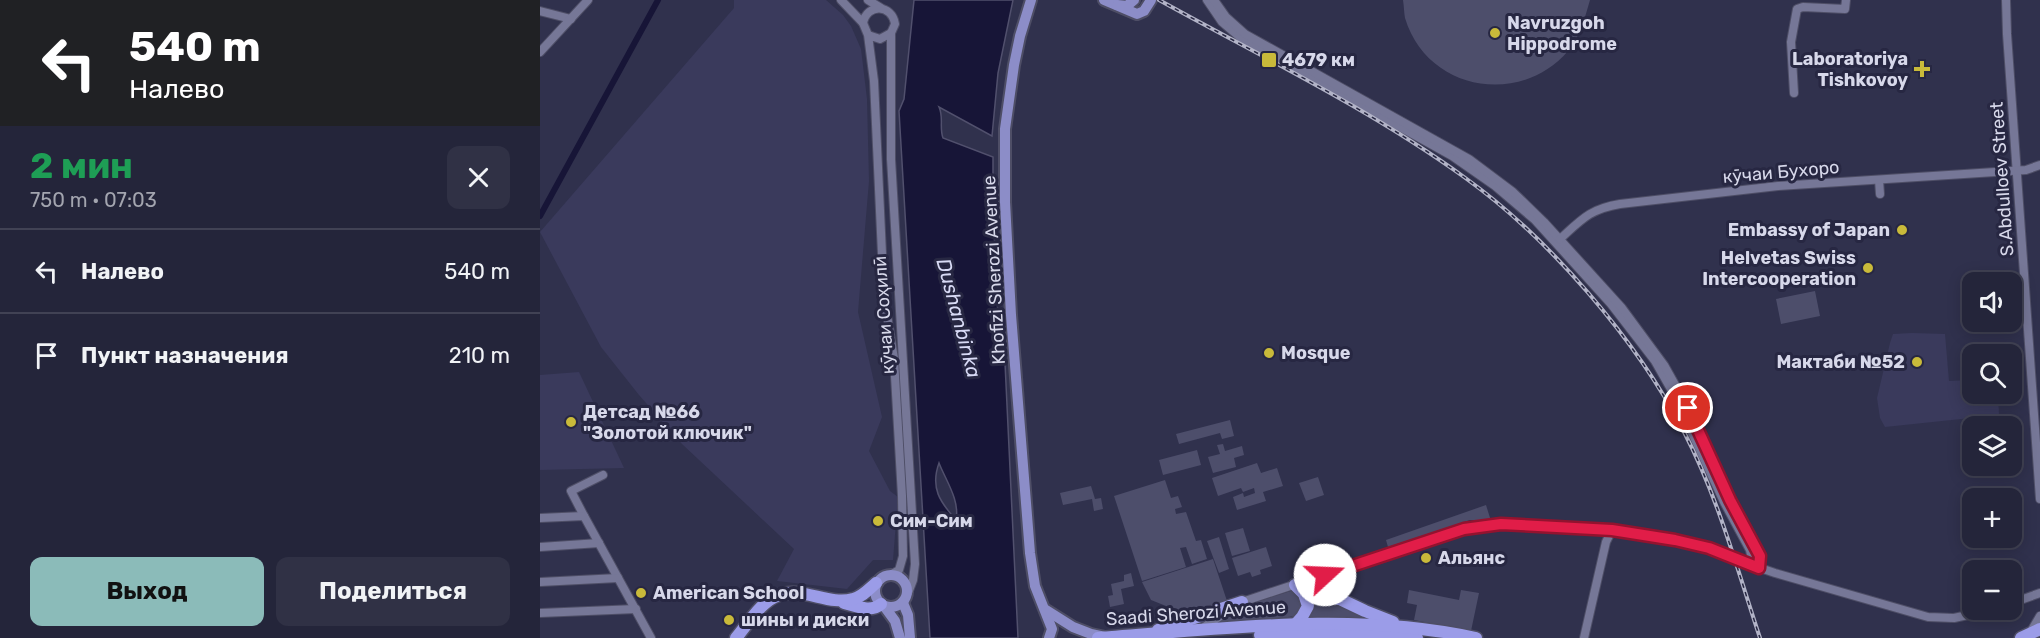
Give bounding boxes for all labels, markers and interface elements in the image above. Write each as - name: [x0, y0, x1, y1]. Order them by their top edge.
- place label: Navruzgoh Hippodrome: [1507, 12, 1617, 55]
- text: 540 m: [129, 22, 261, 72]
- icon: left: [30, 24, 108, 102]
- marker: Navruzgoh Hippodrome: [1488, 26, 1502, 40]
- place label: Laboratoriya Tishkovoy: [1792, 48, 1908, 91]
- place label: 4679 км: [1282, 49, 1355, 71]
- marker: 4679 км: [1260, 51, 1278, 69]
- marker: Laboratoriya Tishkovoy: [1913, 60, 1931, 78]
- text: Налево: [129, 73, 225, 105]
- street label: S.Abdulloev Street: [1986, 101, 2018, 257]
- text: 2 мин: [30, 144, 133, 187]
- button: close: [447, 146, 510, 209]
- street label: кӯчаи Бухоро: [1722, 156, 1840, 188]
- street label: Khofizi Sherozi Avenue: [978, 175, 1010, 365]
- text: 750 m · 07:03: [30, 188, 157, 212]
- place label: Embassy of Japan: [1728, 219, 1890, 241]
- marker: Embassy of Japan: [1895, 223, 1909, 237]
- place label: Helvetas Swiss Intercooperation: [1702, 247, 1856, 290]
- icon: left: [30, 255, 63, 288]
- street label: кӯчаи Соҳилӣ: [869, 255, 899, 375]
- water label: Dushanbinka: [931, 256, 987, 381]
- text: Налево: [81, 258, 164, 285]
- text: 540 m: [444, 258, 510, 285]
- marker: Helvetas Swiss Intercooperation: [1861, 261, 1875, 275]
- map controls: [1962, 272, 2022, 620]
- button: sound: [1962, 272, 2022, 332]
- icon: arrive: [30, 339, 63, 372]
- text: Пункт назначения: [81, 342, 289, 369]
- text: 210 m: [449, 342, 510, 369]
- place label: Mosque: [1281, 342, 1351, 364]
- button: search: [1962, 344, 2022, 404]
- marker: Mosque: [1262, 346, 1276, 360]
- place label: Мактаби №52: [1776, 351, 1905, 373]
- marker: Мактаби №52: [1910, 355, 1924, 369]
- pin: [1662, 382, 1713, 433]
- icon: arrive: [1671, 391, 1704, 424]
- place label: Детсад №66 "Золотой ключик": [583, 401, 752, 444]
- marker: Детсад №66 "Золотой ключик": [564, 415, 578, 429]
- button: layers: [1962, 416, 2022, 476]
- button: +: [1962, 488, 2022, 548]
- place label: Сим-Сим: [890, 510, 973, 532]
- marker: Сим-Сим: [871, 514, 885, 528]
- position arrow: [1293, 543, 1357, 607]
- place label: Альянс: [1438, 547, 1506, 569]
- marker: Альянс: [1419, 551, 1433, 565]
- button: Выход: [30, 557, 264, 626]
- button: Поделиться: [276, 557, 510, 626]
- button: −: [1962, 560, 2022, 620]
- place label: American School: [653, 582, 804, 604]
- marker: American School: [634, 586, 648, 600]
- street label: Saadi Sherozi Avenue: [1105, 596, 1287, 630]
- place label: шины и диски: [741, 609, 869, 631]
- marker: шины и диски: [722, 613, 736, 627]

